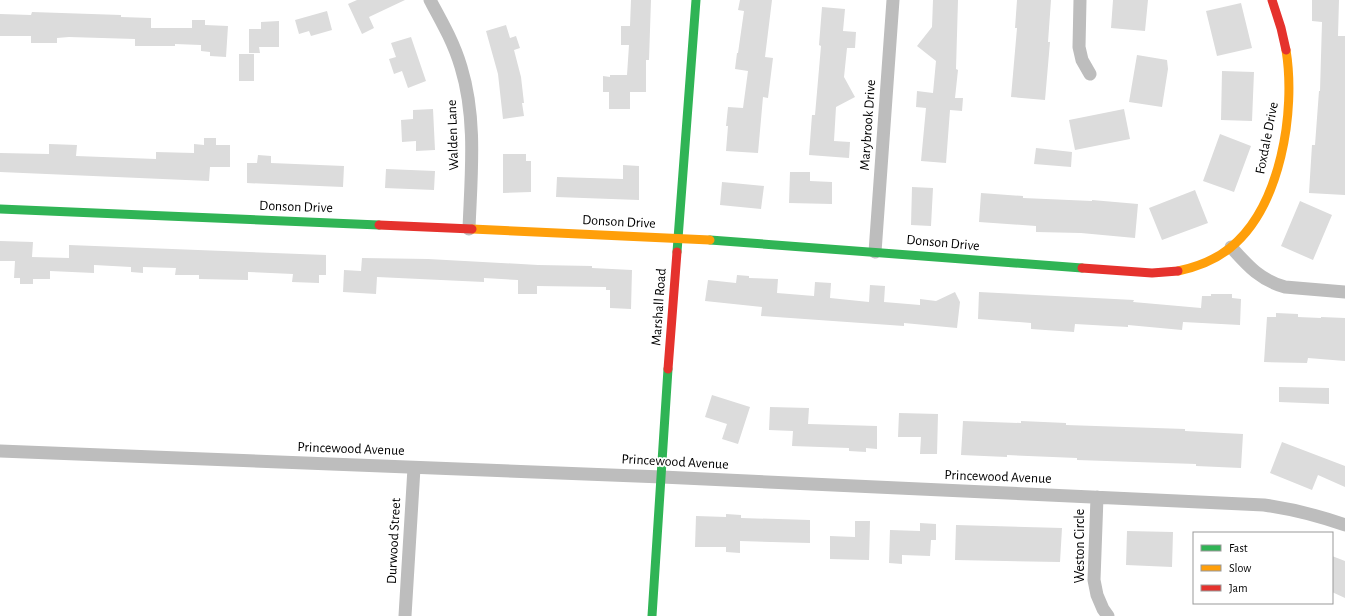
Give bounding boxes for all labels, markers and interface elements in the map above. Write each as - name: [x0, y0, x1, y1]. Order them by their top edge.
- street label: Marybrook Drive: [858, 79, 878, 171]
- street label: Walden Lane: [445, 99, 461, 171]
- street label: Foxdale Drive: [1253, 101, 1281, 175]
- street label: Donson Drive: [259, 199, 333, 215]
- street label: Donson Drive: [582, 213, 656, 231]
- street label: Donson Drive: [906, 233, 980, 253]
- street label: Marshall Road: [649, 268, 669, 346]
- street label: Princewood Avenue: [297, 440, 405, 458]
- street label: Princewood Avenue: [621, 452, 729, 472]
- street label: Princewood Avenue: [944, 468, 1052, 486]
- street label: Durwood Street: [385, 497, 403, 584]
- street label: Weston Circle: [1073, 509, 1087, 583]
- legend: [1193, 532, 1333, 604]
- text: Fast: [1229, 542, 1248, 554]
- text: Slow: [1229, 562, 1251, 574]
- text: Jam: [1229, 582, 1248, 594]

